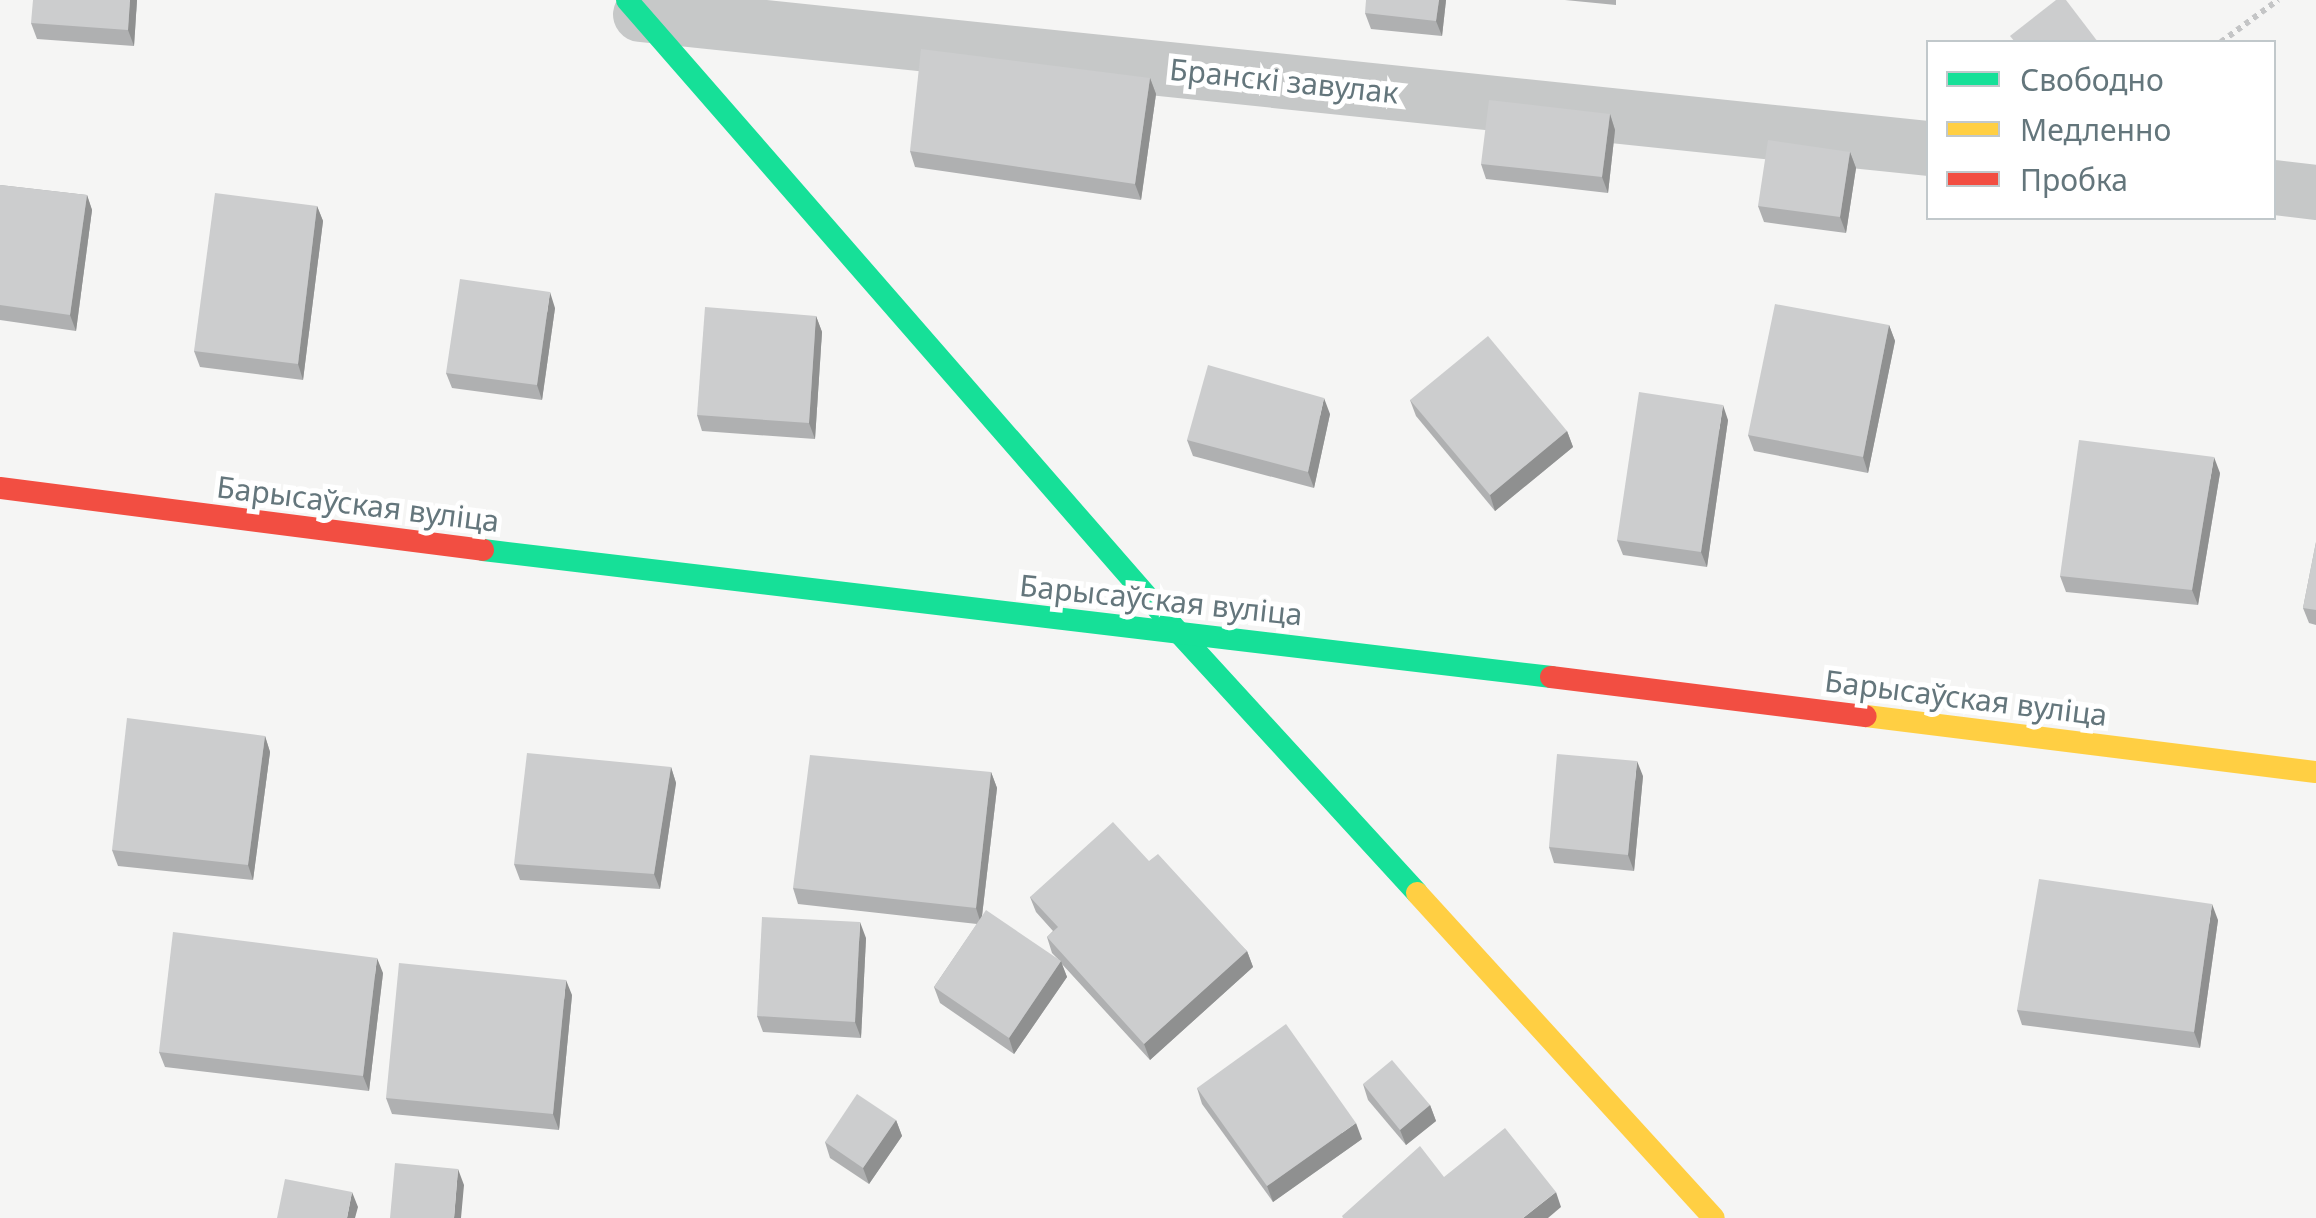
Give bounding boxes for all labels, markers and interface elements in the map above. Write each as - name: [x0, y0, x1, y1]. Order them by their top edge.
- legend: [1926, 40, 2276, 220]
- street label: Бранскі завулак: [1168, 51, 1400, 111]
- text: Свободно: [2020, 59, 2164, 100]
- text: Медленно: [2020, 109, 2171, 150]
- text: Пробка: [2020, 159, 2128, 200]
- street label: Барысаўская вуліца: [215, 469, 501, 539]
- street label: Барысаўская вуліца: [1018, 567, 1304, 633]
- street label: Барысаўская вуліца: [1823, 663, 2109, 733]

